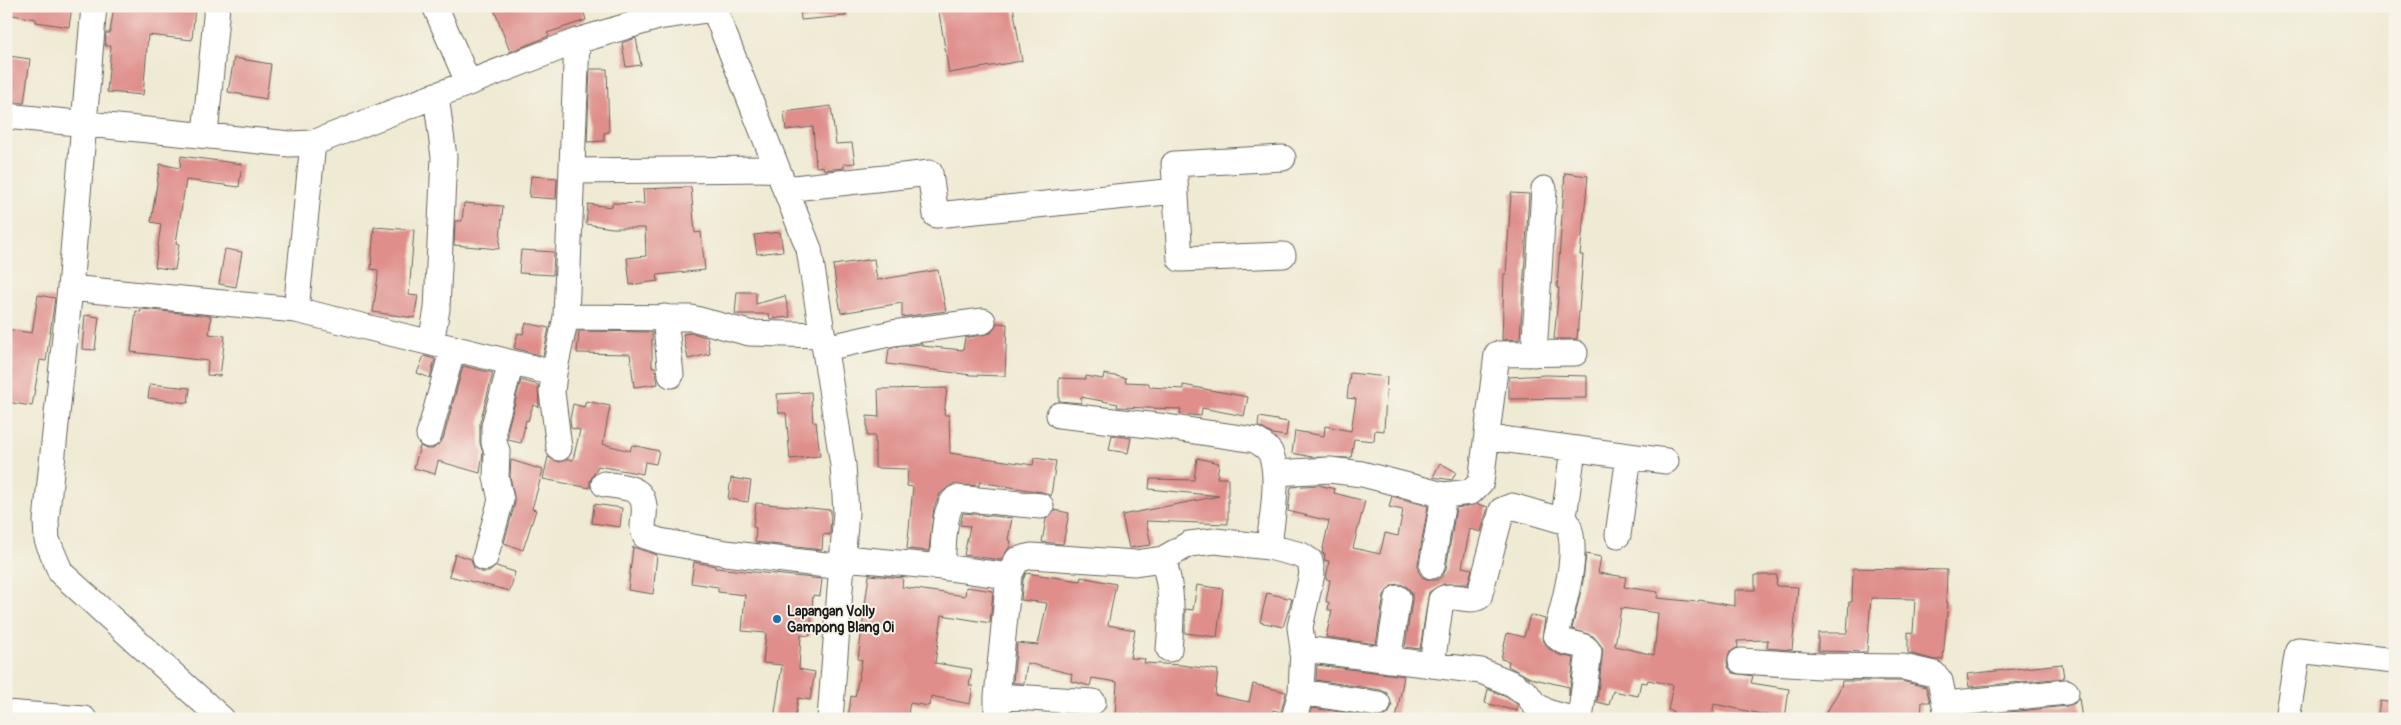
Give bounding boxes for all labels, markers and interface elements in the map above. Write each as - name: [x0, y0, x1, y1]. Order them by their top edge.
- place label: Lapangan Volly Gampong Blang Oi: [787, 603, 894, 636]
- marker: Lapangan Volly Gampong Blang Oi: [771, 613, 783, 625]

